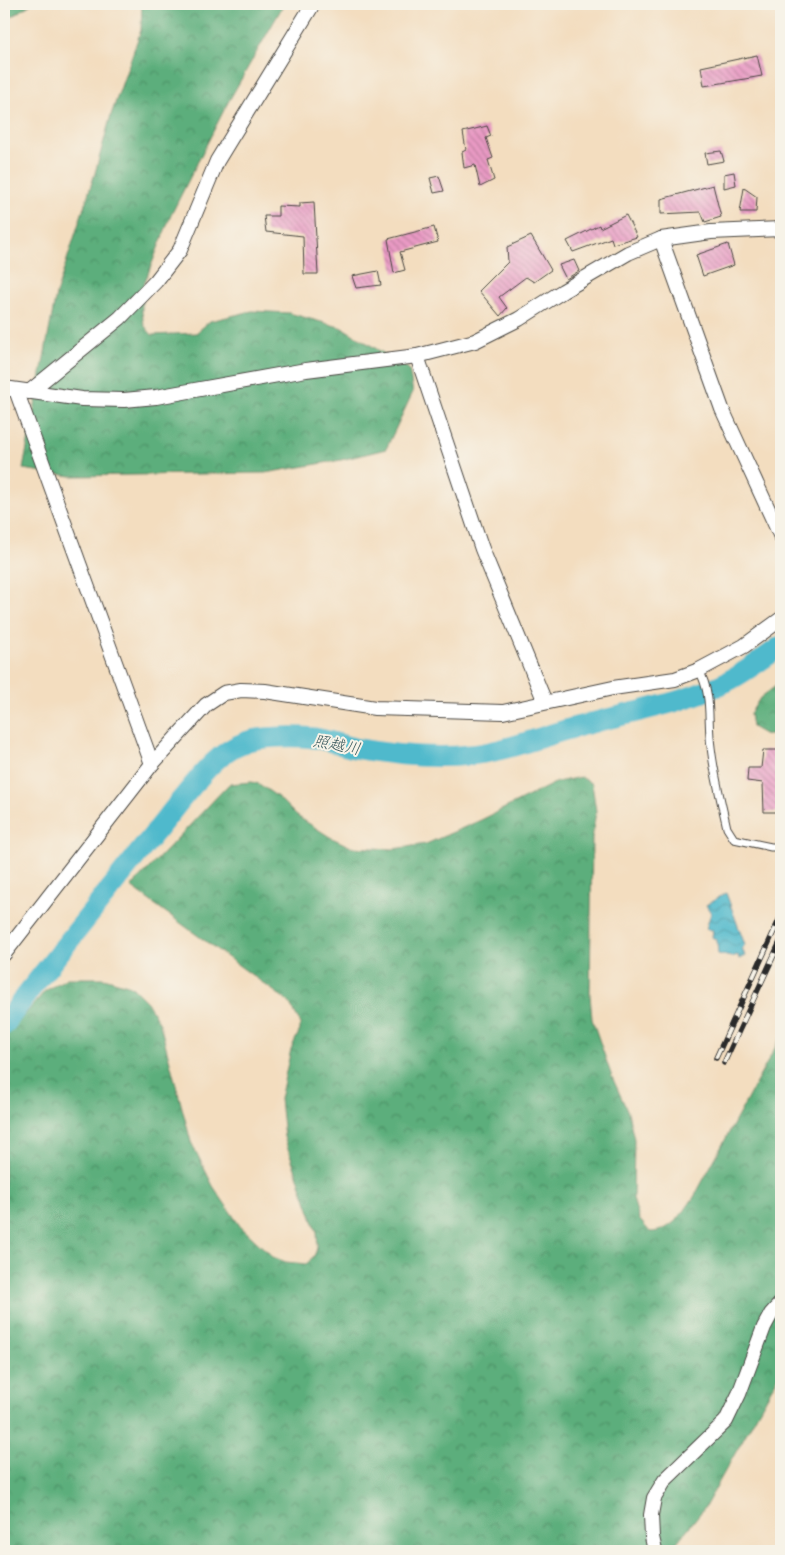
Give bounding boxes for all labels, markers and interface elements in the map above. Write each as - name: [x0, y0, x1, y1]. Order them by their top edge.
- water label: 照越川: [312, 730, 362, 758]

